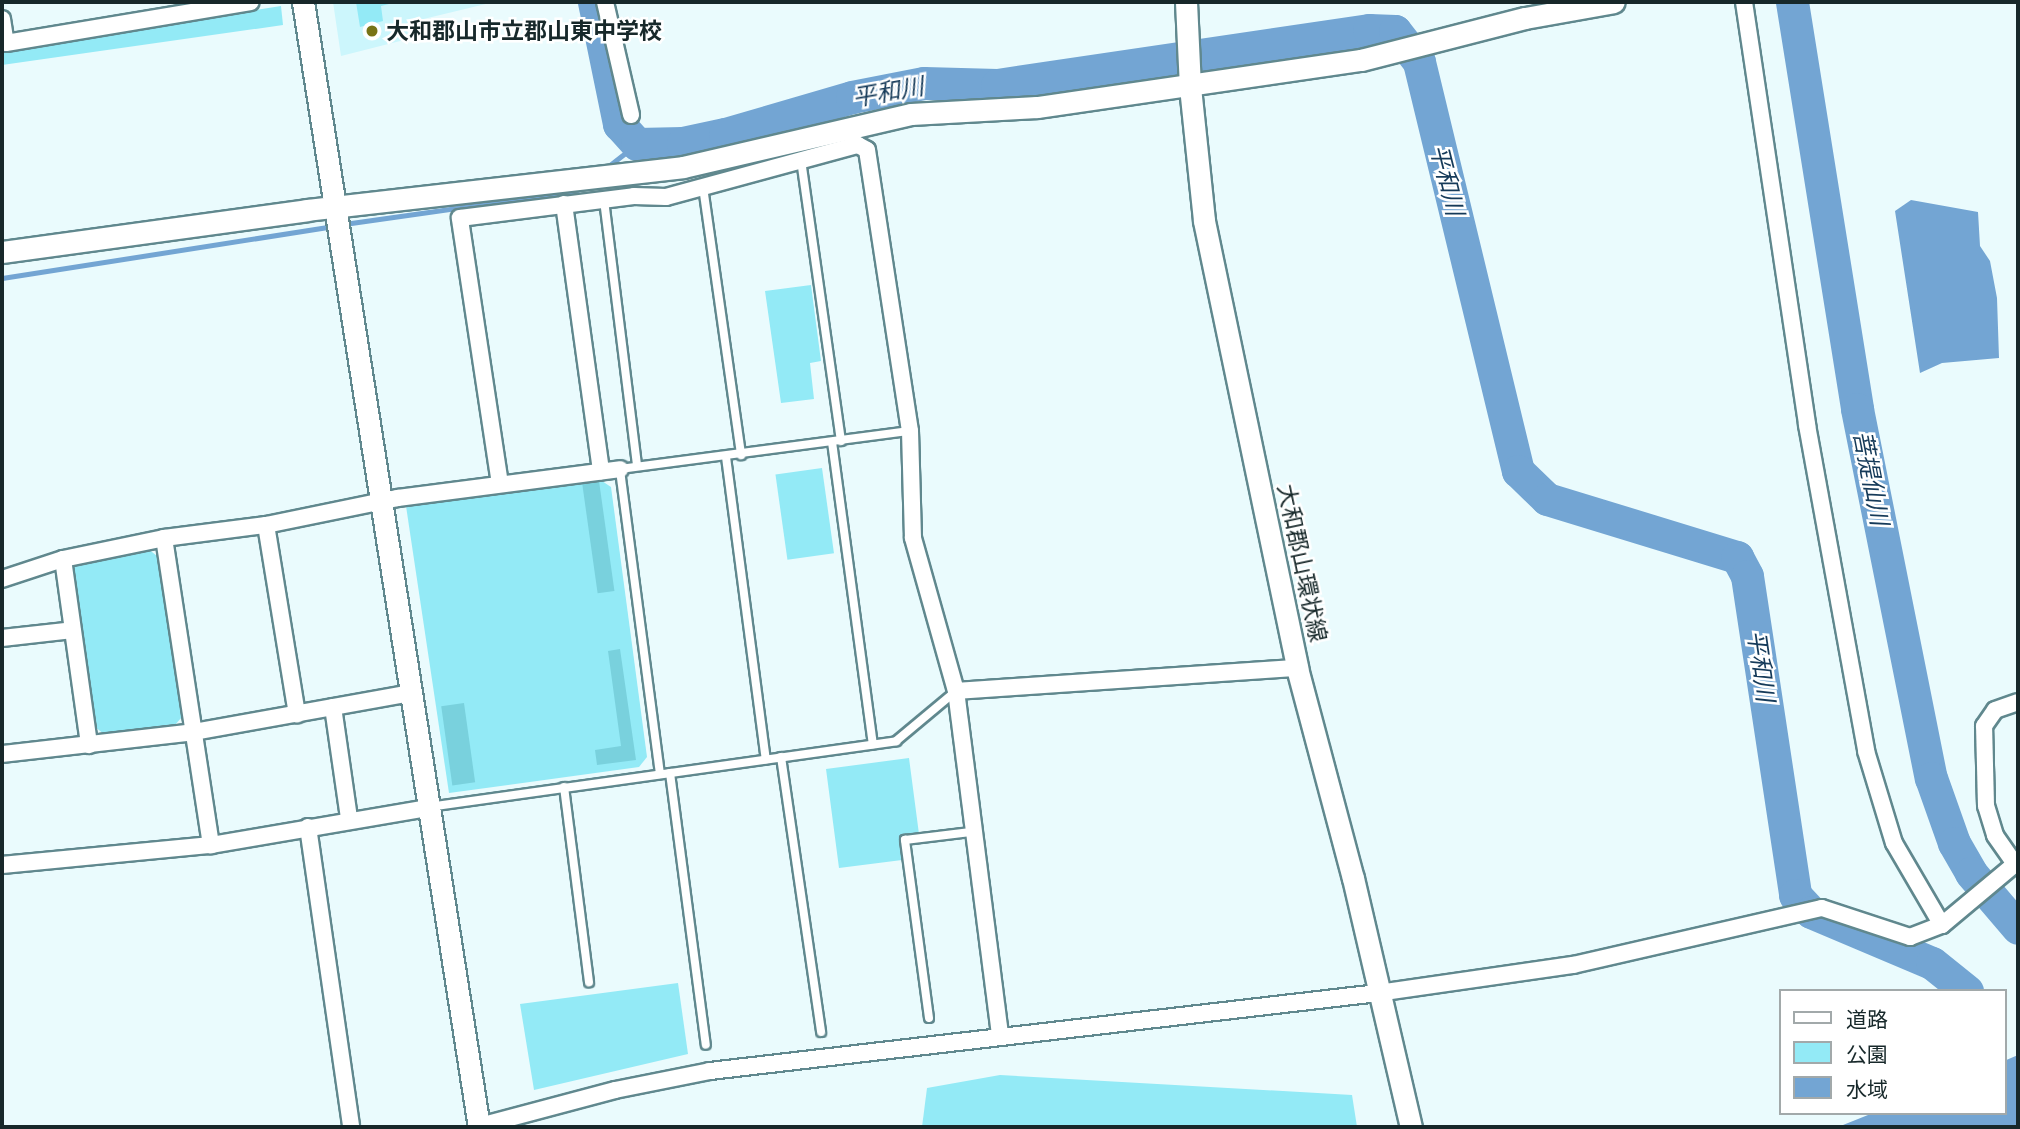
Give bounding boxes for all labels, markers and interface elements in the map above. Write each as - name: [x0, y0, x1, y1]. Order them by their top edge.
- place label: 大和郡山市立郡山東中学校: [386, 17, 662, 45]
- marker: 大和郡山市立郡山東中学校: [364, 23, 380, 39]
- water label: 平和川: [850, 72, 926, 112]
- water label: 平和川: [1424, 142, 1470, 218]
- water label: 菩提仙川: [1848, 428, 1894, 528]
- street label: 大和郡山環状線: [1272, 481, 1332, 645]
- water label: 平和川: [1742, 628, 1780, 704]
- legend: [1778, 989, 2006, 1115]
- text: 道路: [1846, 1006, 1888, 1033]
- text: 公園: [1846, 1041, 1888, 1068]
- text: 水域: [1846, 1076, 1888, 1103]

